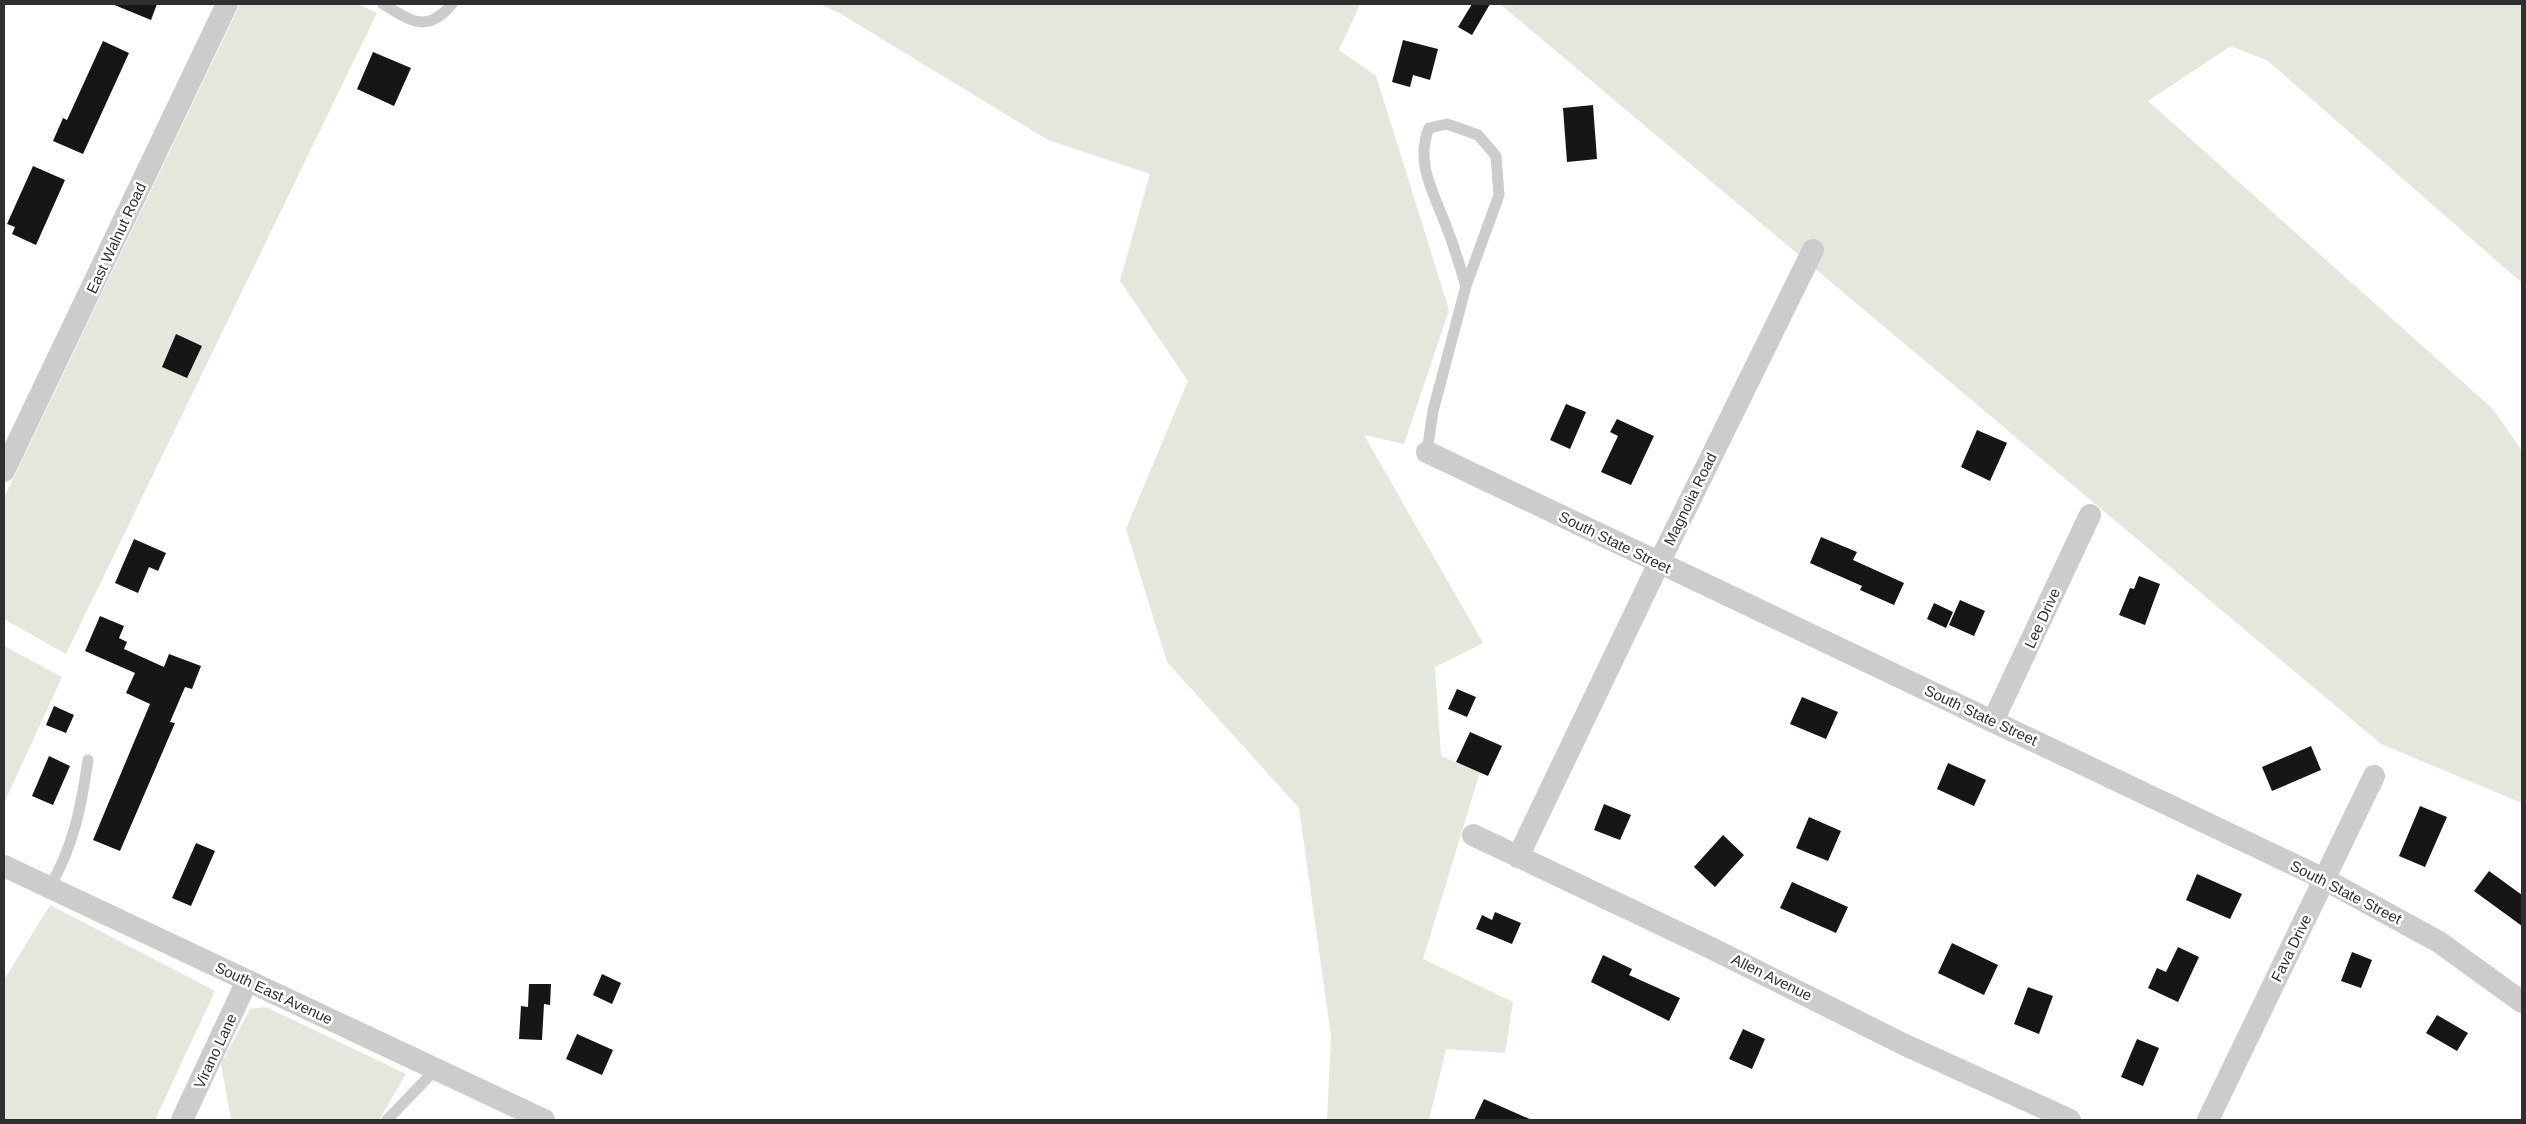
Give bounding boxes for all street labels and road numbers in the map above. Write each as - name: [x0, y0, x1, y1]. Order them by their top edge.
- street label: East Walnut Road: [83, 180, 149, 296]
- street label: Magnolia Road: [1660, 450, 1720, 548]
- street label: South State Street: [1556, 507, 1675, 577]
- street label: Lee Drive: [2021, 585, 2063, 651]
- street label: South State Street: [1922, 681, 2041, 749]
- street label: South State Street: [2288, 857, 2405, 928]
- street label: Fava Drive: [2267, 912, 2315, 984]
- street label: Allen Avenue: [1729, 950, 1815, 1004]
- street label: South East Avenue: [213, 958, 335, 1028]
- street label: Virano Lane: [190, 1011, 240, 1091]

